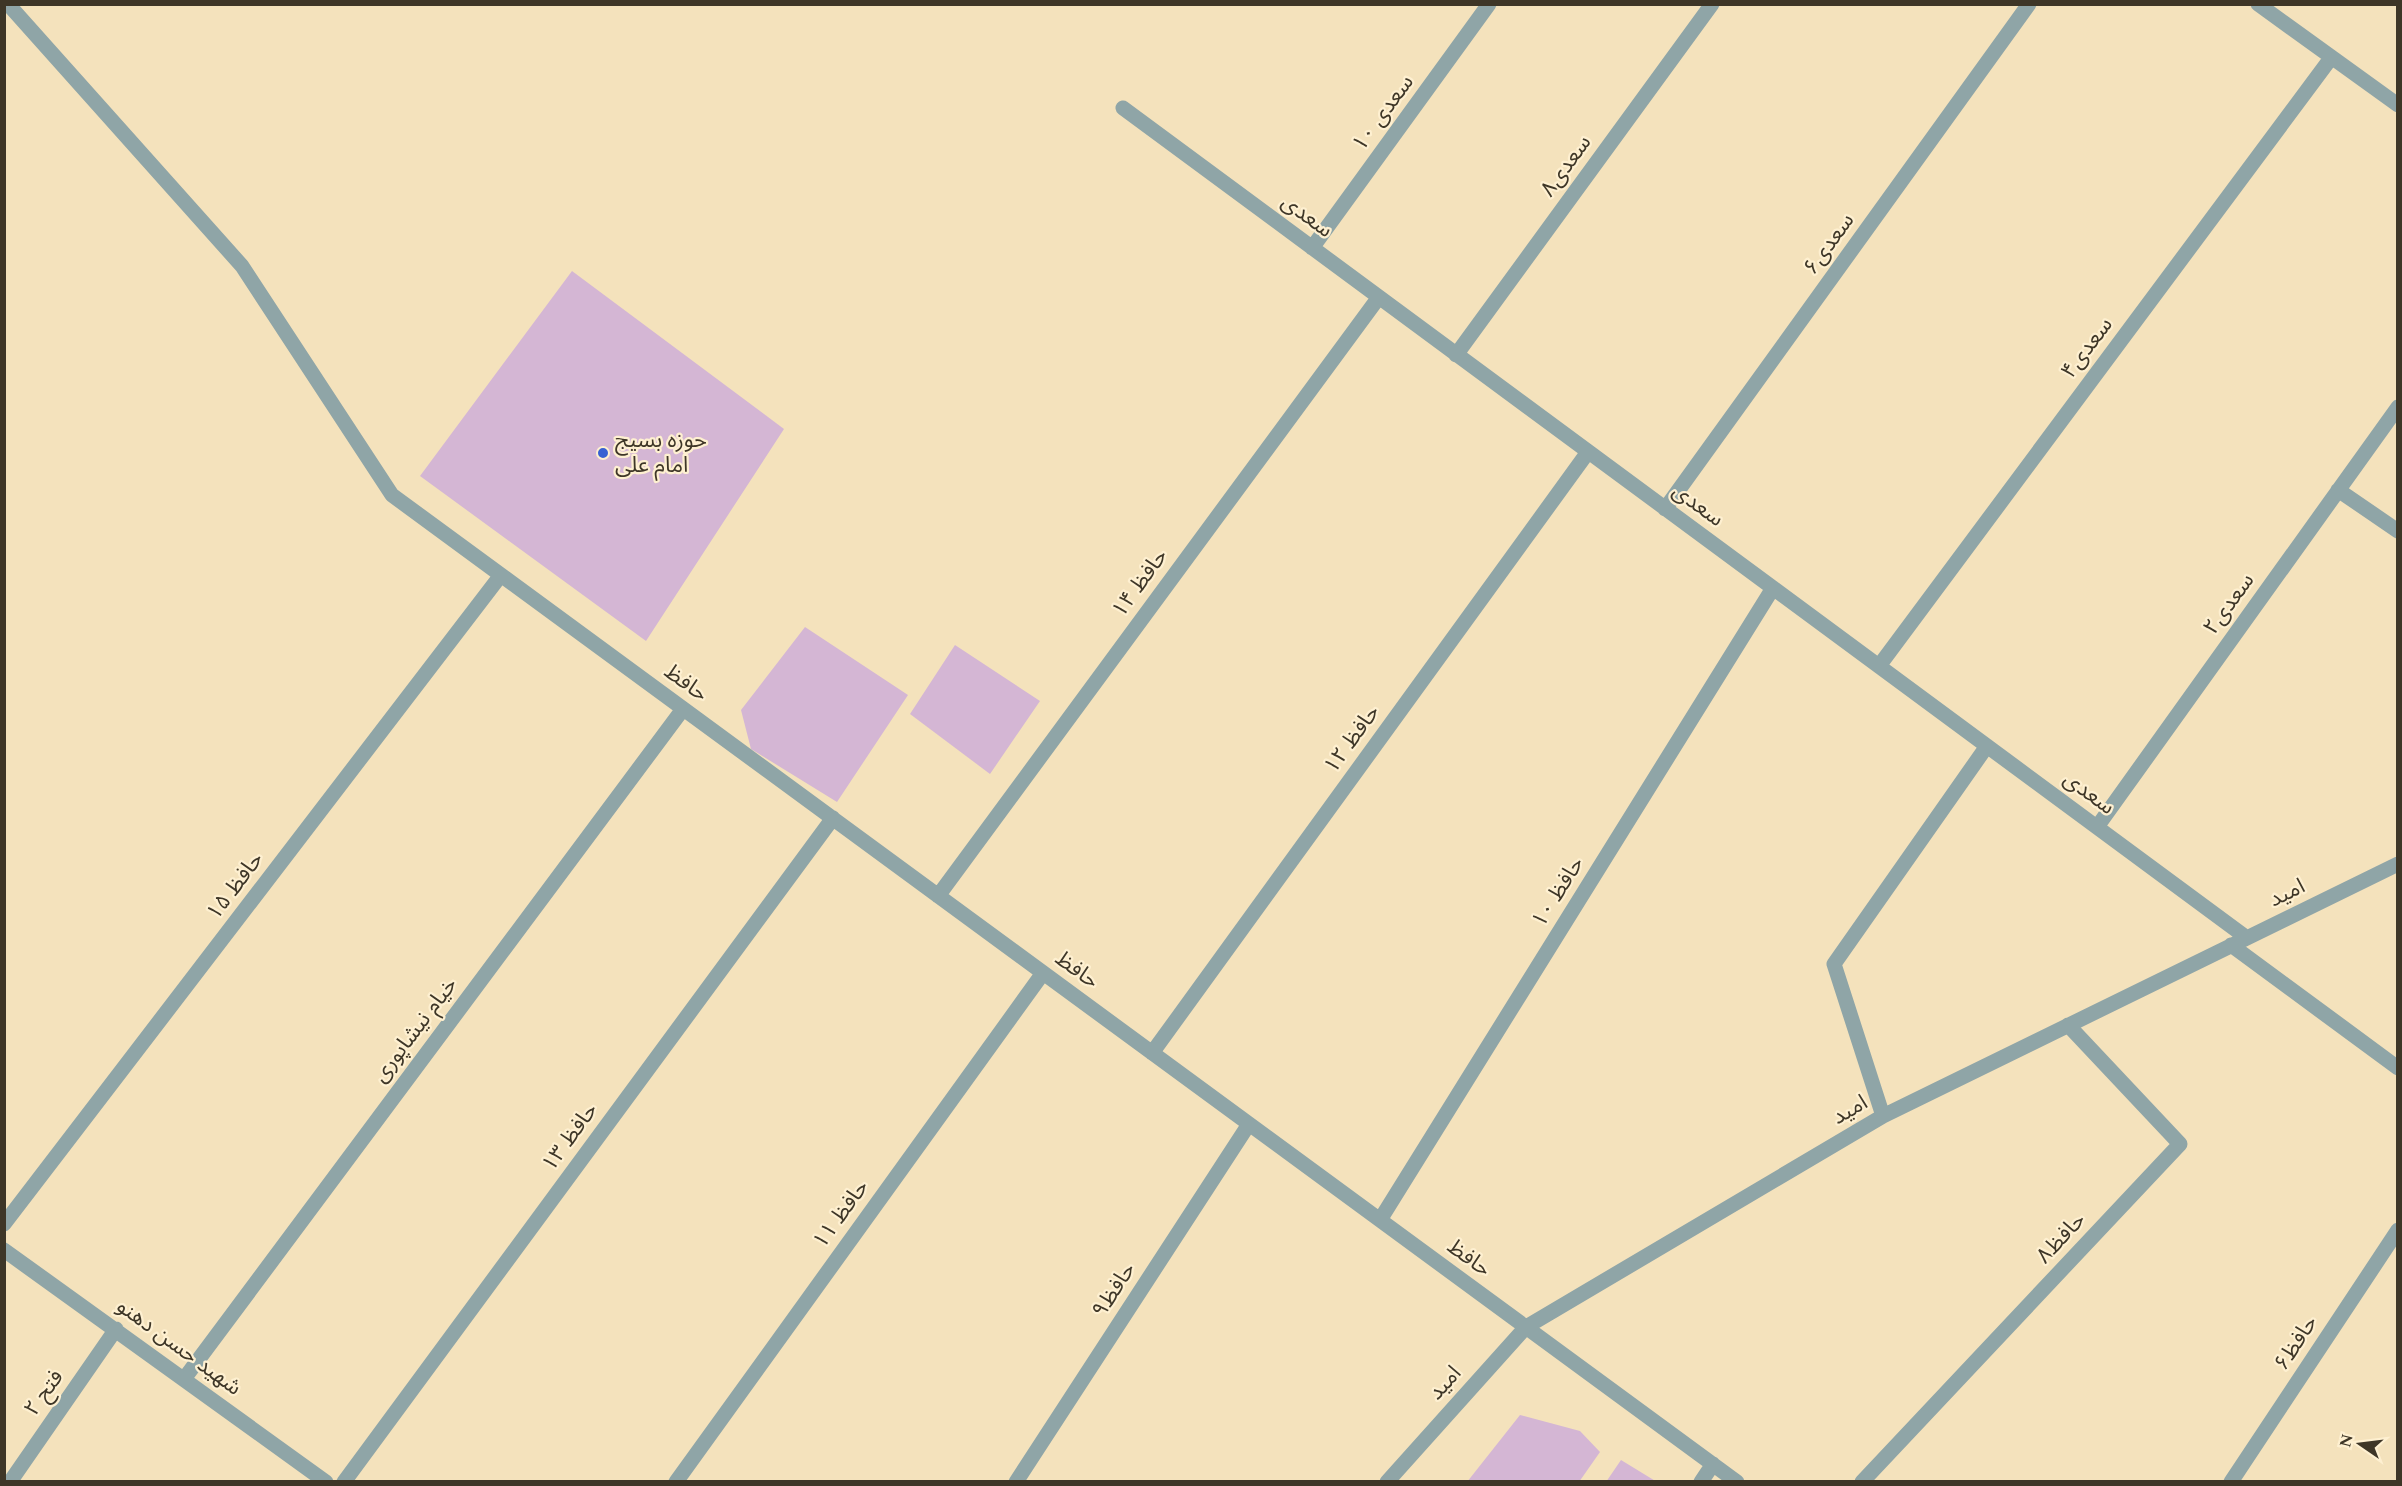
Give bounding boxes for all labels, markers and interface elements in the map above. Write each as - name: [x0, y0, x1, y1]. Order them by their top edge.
- street label: سعدی ۱۰: [1344, 68, 1422, 158]
- street label: سعدی۸: [1532, 128, 1600, 204]
- street label: سعدی: [1274, 186, 1340, 246]
- street label: سعدی۶: [1795, 206, 1863, 282]
- street label: سعدی۴: [2053, 310, 2121, 386]
- place label: حوزه بسیج امام علی: [615, 424, 707, 482]
- marker: حوزه بسیج امام علی: [596, 446, 610, 460]
- street label: سعدی: [1665, 475, 1731, 535]
- street label: حافظ ۱۴: [1104, 542, 1176, 624]
- street label: سعدی۲: [2195, 566, 2263, 642]
- street label: حافظ: [657, 656, 715, 710]
- street label: حافظ ۱۲: [1316, 698, 1388, 780]
- street label: سعدی: [2056, 763, 2122, 823]
- street label: حافظ ۱۵: [198, 845, 272, 927]
- street label: حافظ ۱۰: [1523, 850, 1593, 934]
- street label: امید: [2263, 870, 2311, 916]
- street label: حافظ: [1048, 943, 1106, 997]
- street label: خیام نیشاپوری: [364, 970, 466, 1090]
- street label: امید: [1826, 1087, 1874, 1133]
- street label: حافظ ۱۳: [534, 1096, 606, 1178]
- street label: حافظ ۱۱: [805, 1173, 877, 1255]
- street label: حافظ۸: [2028, 1205, 2094, 1271]
- street label: حافظ: [1440, 1231, 1498, 1285]
- street label: حافظ۹: [1084, 1256, 1144, 1324]
- street label: شهید حسن دهنو: [109, 1290, 249, 1404]
- street label: حافظ۶: [2266, 1309, 2326, 1377]
- street label: امید: [1420, 1358, 1470, 1408]
- street label: فتح ۲: [16, 1363, 72, 1423]
- north arrow: [2330, 1414, 2390, 1474]
- text: N: [2333, 1431, 2360, 1450]

